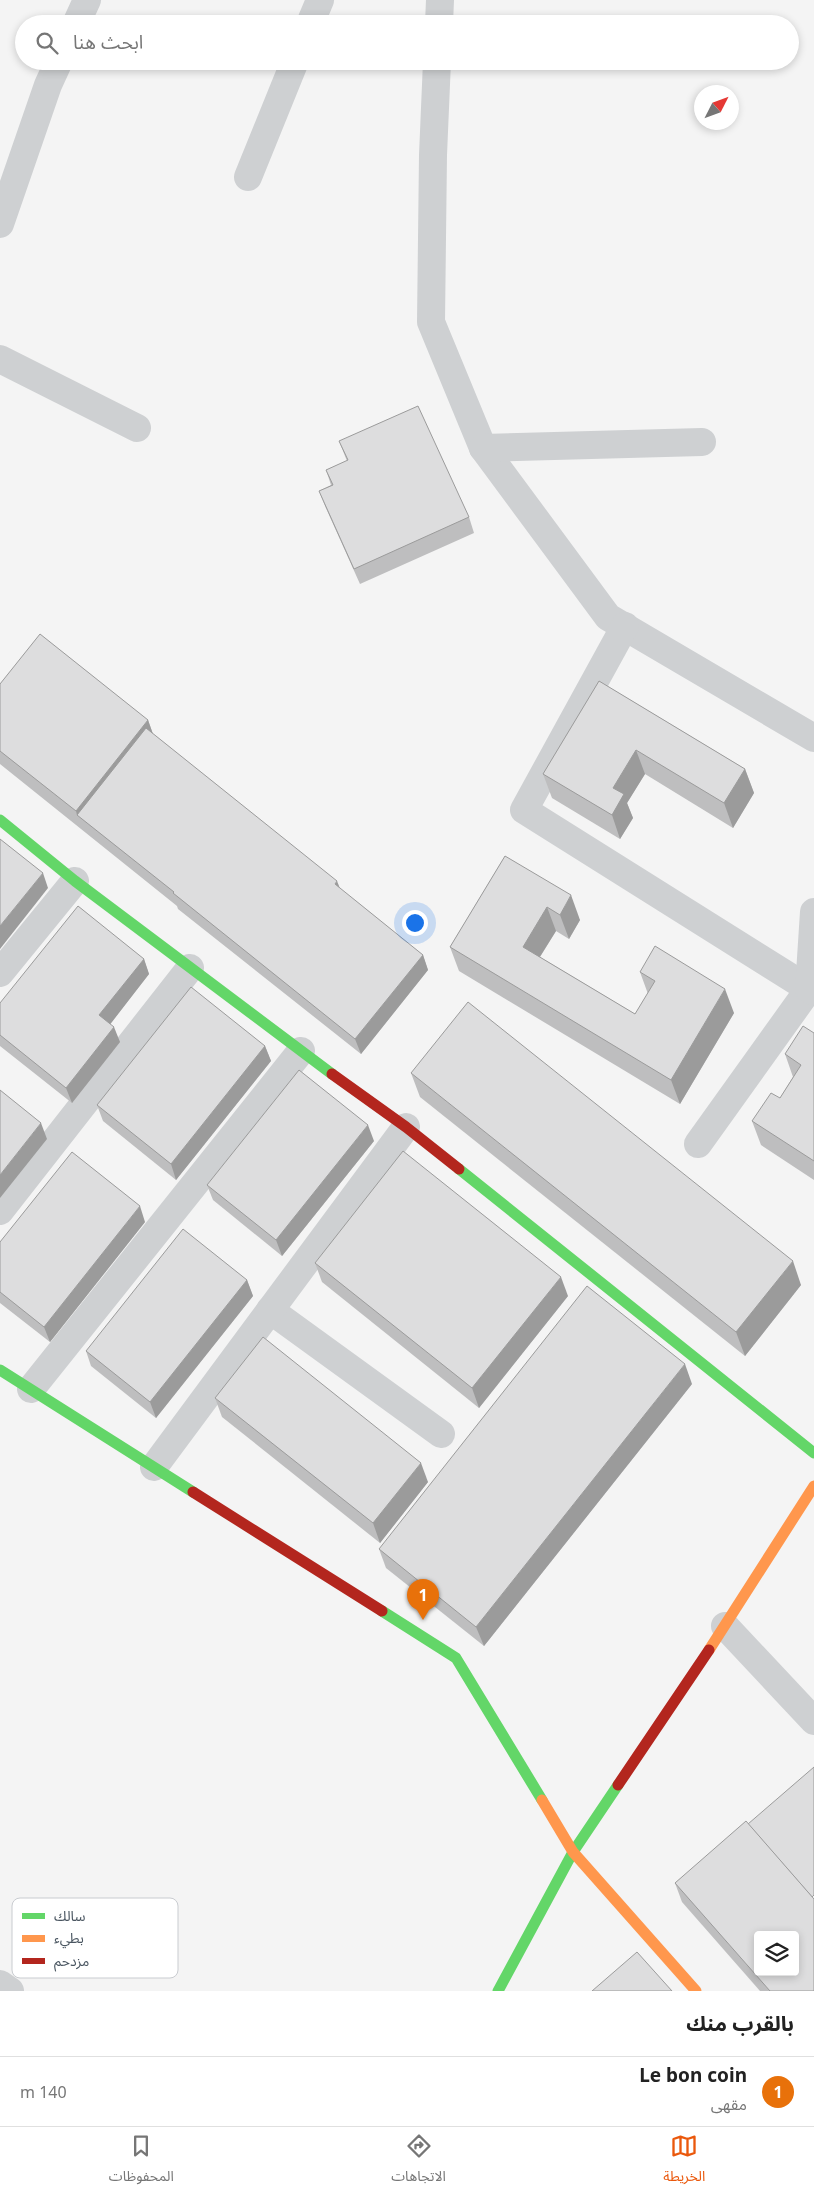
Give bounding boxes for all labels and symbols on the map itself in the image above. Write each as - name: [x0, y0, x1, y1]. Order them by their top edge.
- north arrow: [694, 85, 739, 130]
- your location: [402, 910, 428, 936]
- pin: 1: [407, 1579, 439, 1620]
- legend: [12, 1898, 178, 1978]
- text: سالك: [54, 1906, 86, 1925]
- text: بطيء: [54, 1928, 84, 1949]
- text: مزدحم: [54, 1951, 89, 1972]

